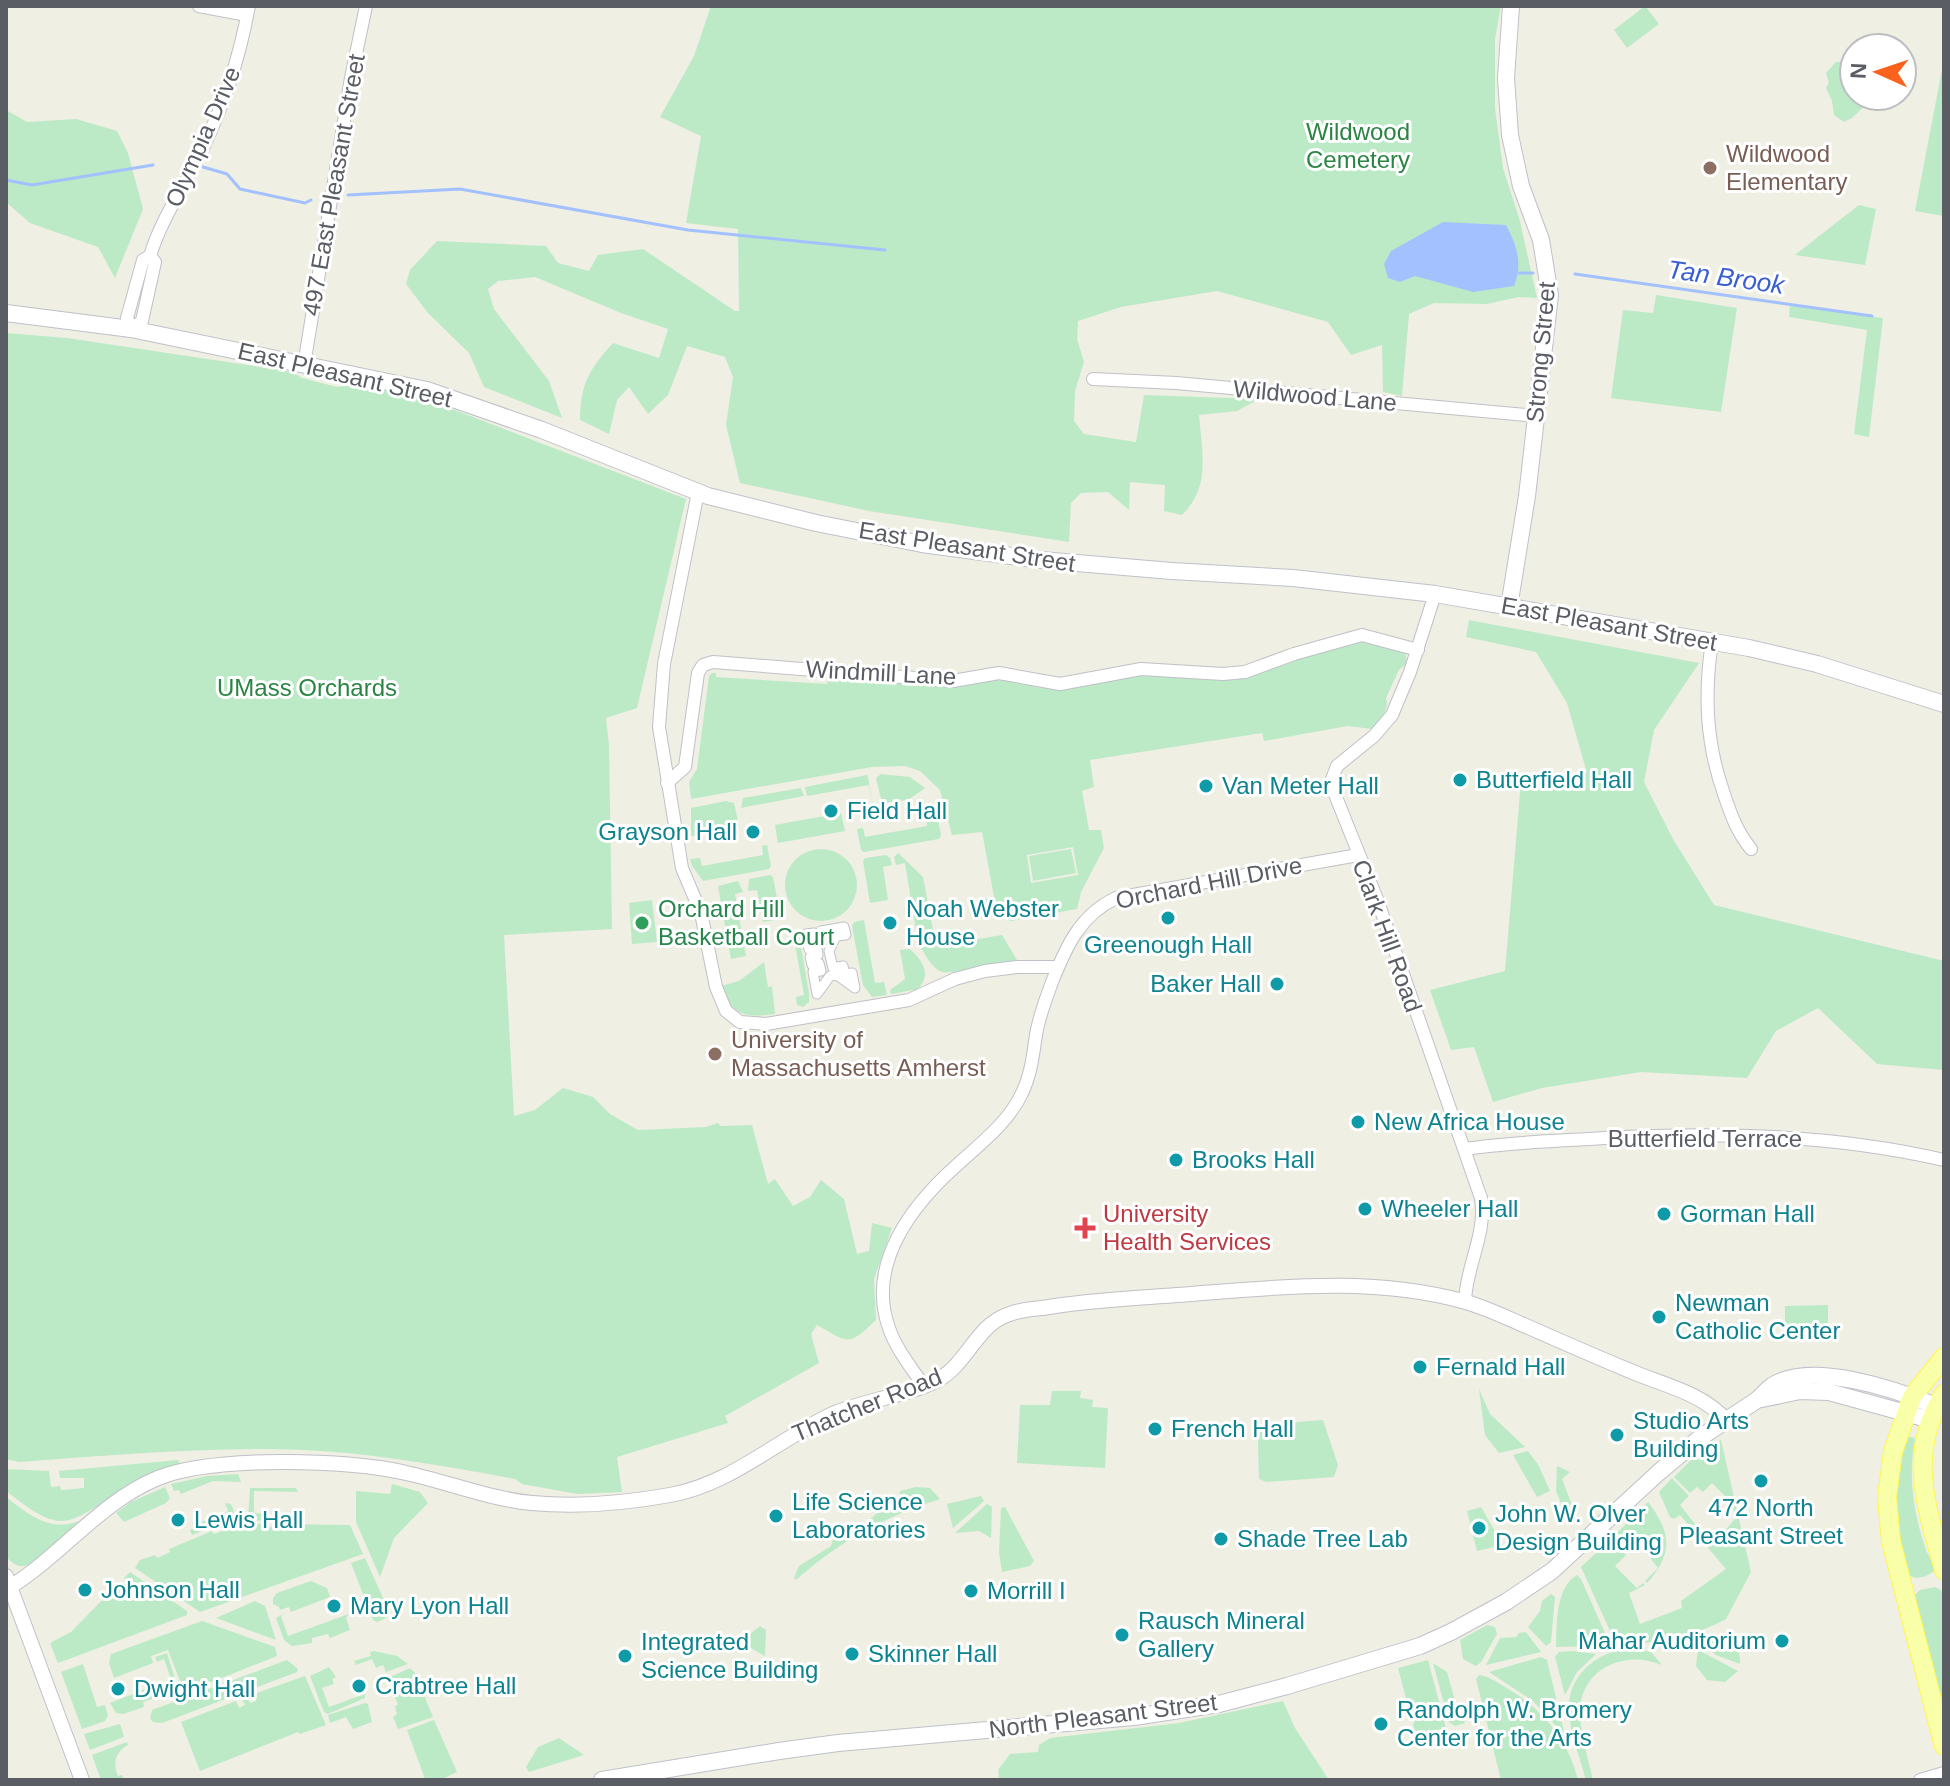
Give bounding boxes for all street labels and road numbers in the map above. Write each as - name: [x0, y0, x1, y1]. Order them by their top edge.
- street label: 497 East Pleasant Street: [297, 52, 370, 318]
- street label: Olympia Drive: [160, 62, 246, 211]
- street label: Strong Street: [1521, 280, 1560, 424]
- street label: East Pleasant Street: [235, 337, 455, 412]
- street label: Wildwood Lane: [1232, 375, 1398, 416]
- street label: East Pleasant Street: [857, 516, 1078, 577]
- street label: East Pleasant Street: [1499, 591, 1719, 656]
- street label: Windmill Lane: [805, 655, 957, 690]
- street label: Orchard Hill Drive: [1113, 851, 1304, 914]
- street label: Clark Hill Road: [1347, 856, 1428, 1016]
- street label: Butterfield Terrace: [1608, 1125, 1802, 1152]
- street label: Thatcher Road: [788, 1362, 945, 1447]
- street label: North Pleasant Street: [987, 1688, 1219, 1743]

